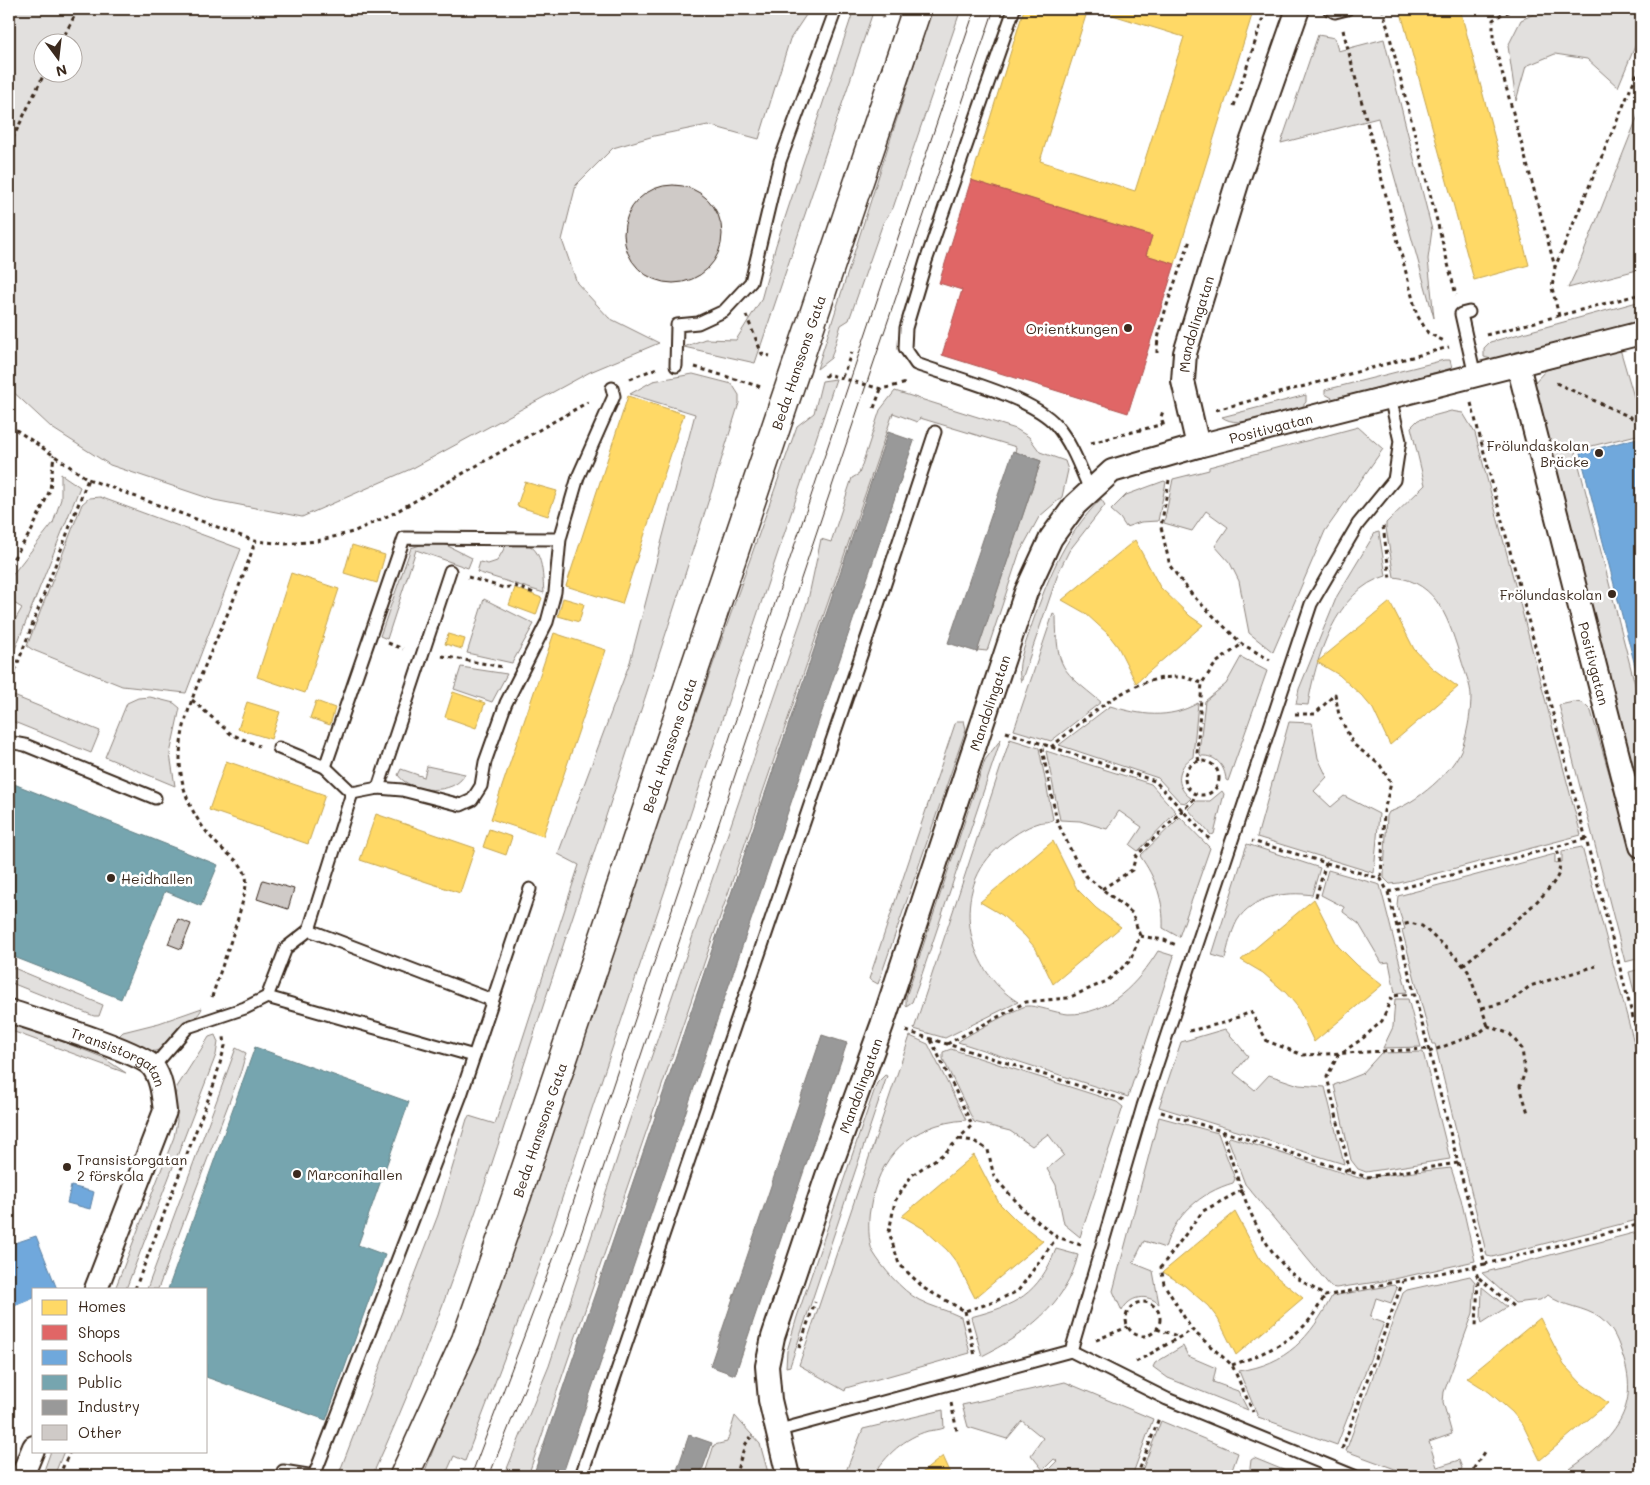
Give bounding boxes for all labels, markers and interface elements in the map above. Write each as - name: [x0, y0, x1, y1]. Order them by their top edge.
- north arrow: [32, 32, 82, 82]
- text: N: [54, 60, 69, 82]
- street label: Mandolingatan: [1174, 273, 1218, 373]
- street label: Beda Hanssons Gata: [766, 292, 829, 432]
- place label: Orientkungen: [1026, 319, 1118, 338]
- marker: Orientkungen: [1122, 322, 1134, 334]
- street label: Positivgatan: [1227, 408, 1314, 447]
- place label: Frölundaskolan Bräcke: [1487, 436, 1589, 471]
- marker: Frölundaskolan Bräcke: [1593, 447, 1605, 459]
- place label: Frölundaskolan: [1500, 585, 1602, 604]
- marker: Frölundaskolan: [1606, 588, 1618, 600]
- street label: Positivgatan: [1575, 620, 1614, 707]
- street label: Mandolingatan: [964, 652, 1014, 753]
- street label: Beda Hanssons Gata: [637, 675, 700, 815]
- place label: Heidhallen: [121, 869, 193, 888]
- marker: Heidhallen: [105, 872, 117, 884]
- street label: Transistorgatan: [68, 1022, 170, 1089]
- street label: Mandolingatan: [834, 1035, 886, 1136]
- street label: Beda Hanssons Gata: [507, 1060, 571, 1200]
- place label: Transistorgatan 2 förskola: [77, 1150, 187, 1185]
- marker: Transistorgatan 2 förskola: [61, 1161, 73, 1173]
- place label: Marconihallen: [307, 1165, 403, 1184]
- marker: Marconihallen: [291, 1168, 303, 1180]
- legend: [32, 1288, 208, 1452]
- text: Homes: [78, 1296, 126, 1316]
- text: Shops: [78, 1322, 120, 1342]
- text: Schools: [78, 1346, 133, 1366]
- text: Public: [78, 1372, 122, 1392]
- text: Industry: [78, 1396, 140, 1416]
- text: Other: [78, 1422, 122, 1442]

